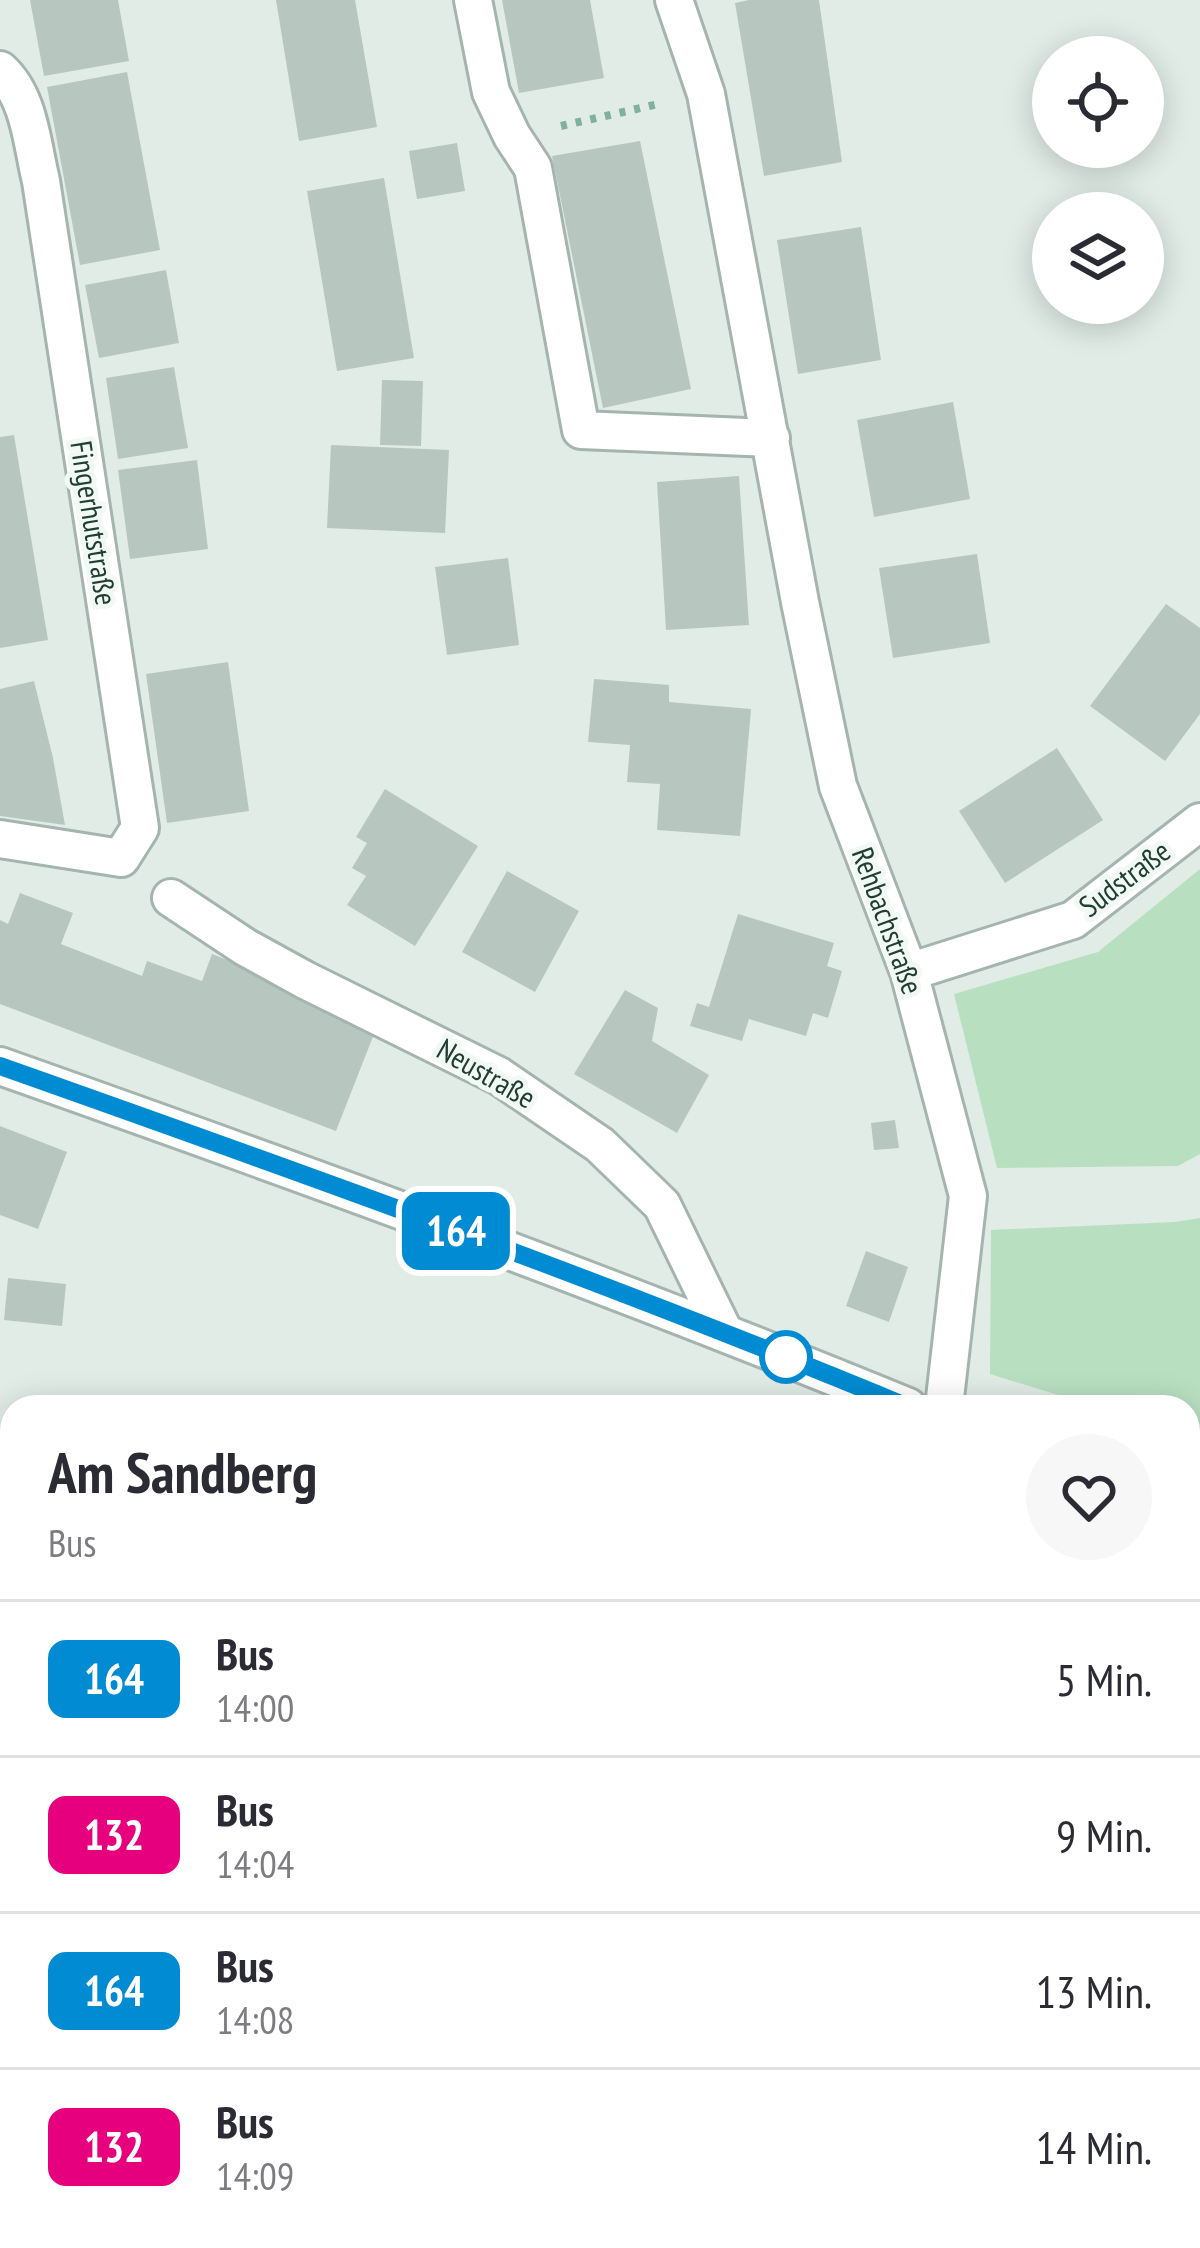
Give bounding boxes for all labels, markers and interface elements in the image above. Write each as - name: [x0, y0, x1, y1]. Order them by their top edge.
- map controls: [1032, 36, 1164, 324]
- button: locate: [1032, 36, 1164, 168]
- button: layers: [1032, 192, 1164, 324]
- street label: Fingerhutstraße: [62, 438, 127, 608]
- street label: Sudstraße: [1071, 831, 1178, 925]
- street label: Rehbachstraße: [844, 842, 933, 999]
- street label: Neustraße: [431, 1029, 543, 1116]
- line badge: 164: [387, 1192, 525, 1270]
- text: 164: [426, 1203, 486, 1258]
- unlabelled marker: [761, 1332, 811, 1382]
- button: heart: [1026, 1434, 1152, 1560]
- text: Am Sandberg: [48, 1435, 317, 1509]
- text: Bus: [48, 1517, 96, 1568]
- text: Bus: [216, 1624, 274, 1682]
- text: 5 Min.: [1056, 1650, 1152, 1708]
- text: 164: [84, 1651, 144, 1706]
- text: 14:00: [216, 1682, 294, 1733]
- text: Bus: [216, 1780, 274, 1838]
- text: 9 Min.: [1056, 1806, 1152, 1864]
- text: 132: [84, 1807, 144, 1862]
- text: 14:04: [216, 1838, 294, 1889]
- text: Bus: [216, 1936, 274, 1994]
- text: 13 Min.: [1036, 1962, 1152, 2020]
- text: 164: [84, 1963, 144, 2018]
- text: 14:08: [216, 1994, 294, 2045]
- text: Bus: [216, 2092, 274, 2150]
- text: 14 Min.: [1036, 2118, 1152, 2176]
- text: 132: [84, 2119, 144, 2174]
- text: 14:09: [216, 2150, 294, 2201]

